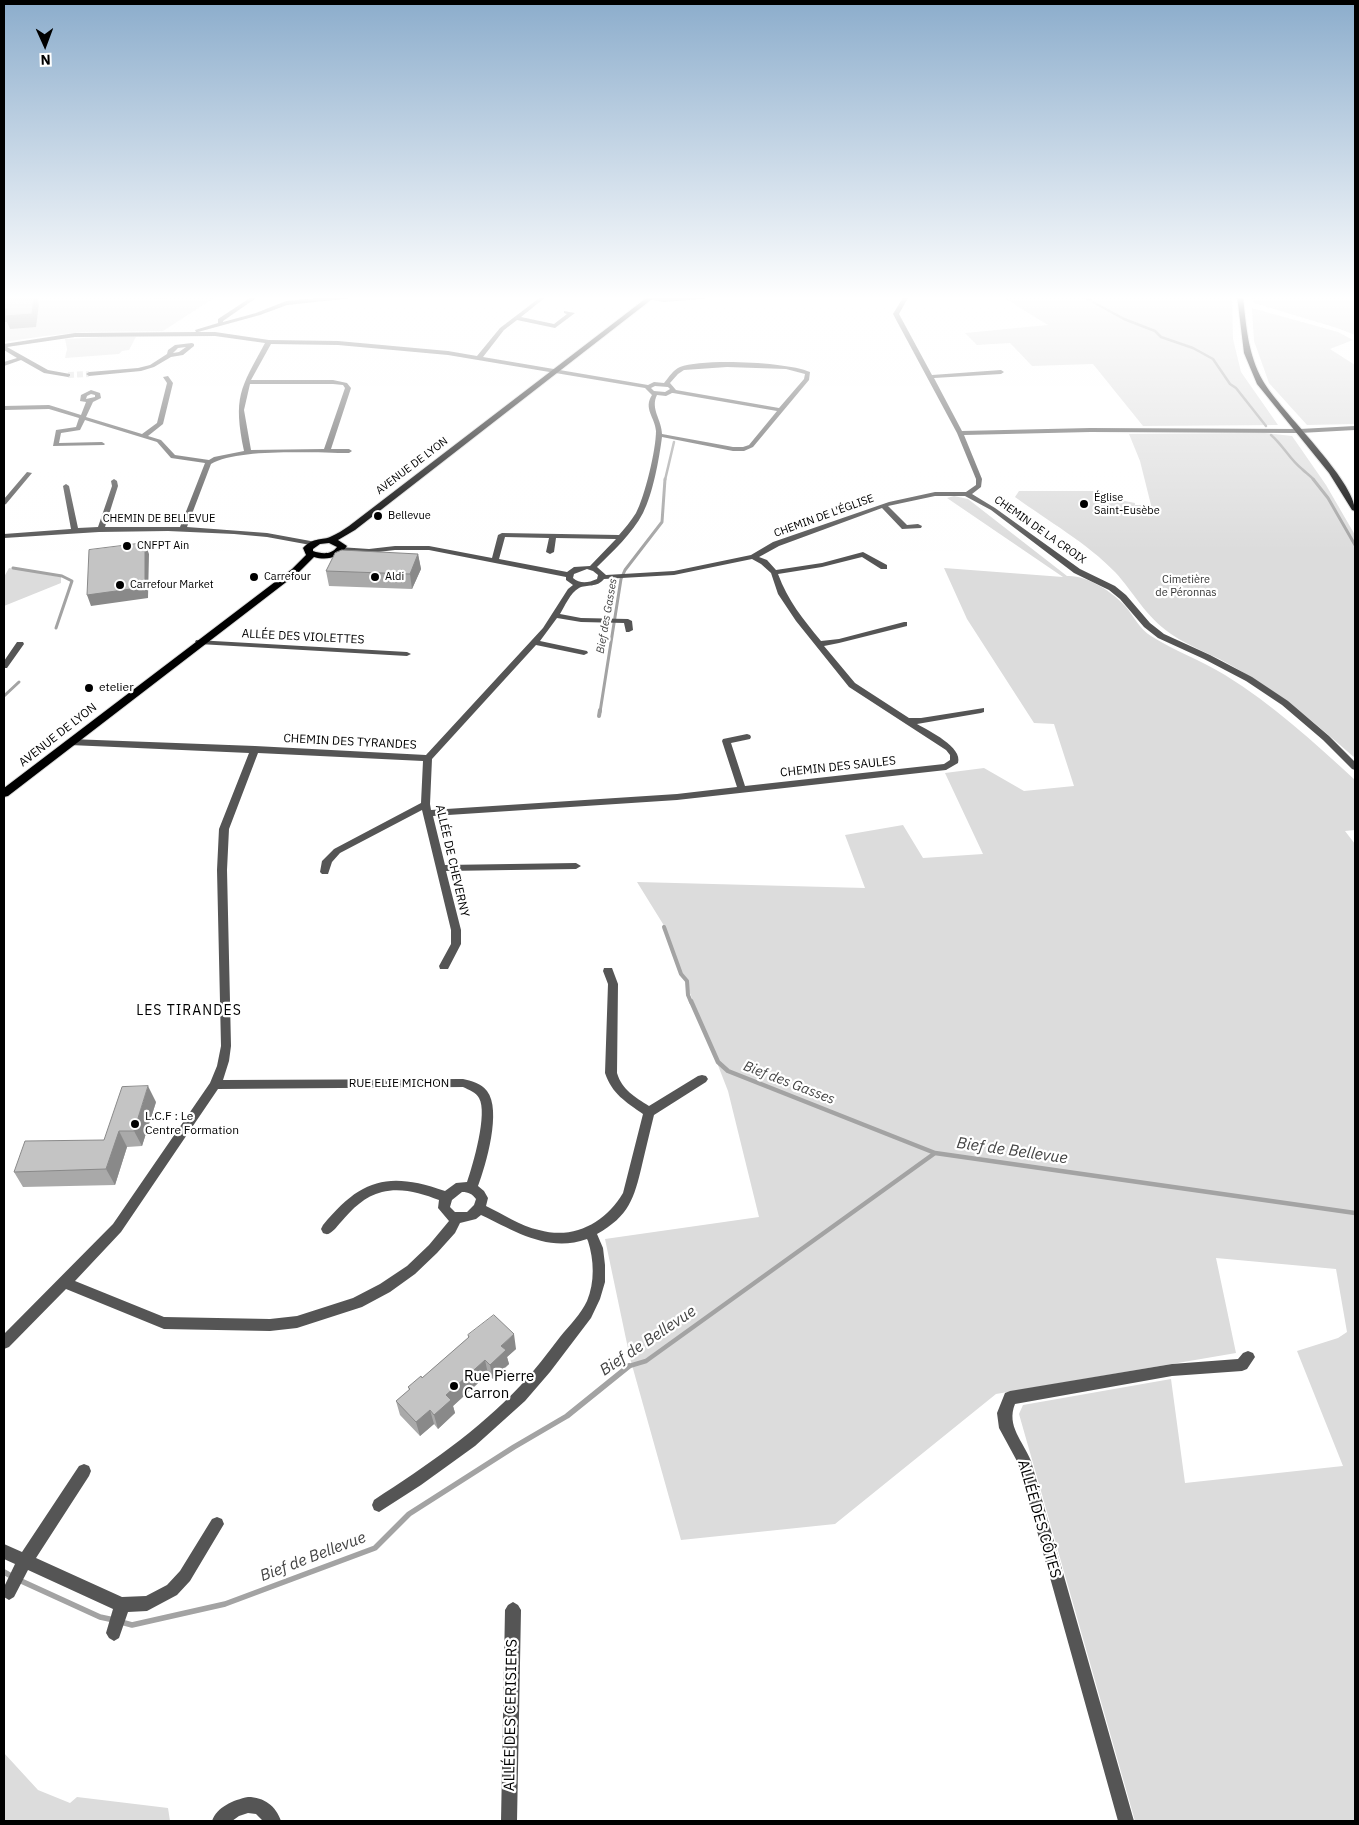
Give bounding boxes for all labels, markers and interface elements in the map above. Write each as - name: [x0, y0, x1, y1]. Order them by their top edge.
- north arrow: [20, 20, 70, 70]
- text: N: [40, 51, 51, 69]
- street label: AVENUE DE LYON: [373, 435, 451, 497]
- place label: Église Saint-Eusèbe: [1094, 491, 1160, 517]
- street label: CHEMIN DE L'ÉGLISE: [772, 492, 876, 540]
- street label: CHEMIN DE LA CROIX: [991, 493, 1089, 567]
- marker: Église Saint-Eusèbe: [1078, 498, 1090, 510]
- place label: Bellevue: [388, 509, 431, 523]
- marker: Bellevue: [372, 510, 384, 522]
- street label: CHEMIN DE BELLEVUE: [103, 512, 215, 526]
- place label: CNFPT Ain: [137, 539, 189, 553]
- marker: CNFPT Ain: [121, 540, 133, 552]
- place label: Carrefour: [264, 570, 311, 584]
- place label: Aldi: [385, 570, 404, 584]
- marker: Carrefour: [248, 571, 260, 583]
- marker: Aldi: [369, 571, 381, 583]
- park label: Cimetière de Péronnas: [1155, 573, 1217, 599]
- water label: Bief des Gasses: [594, 577, 620, 655]
- place label: Carrefour Market: [130, 578, 214, 592]
- marker: Carrefour Market: [114, 579, 126, 591]
- street label: ALLÉE DES VIOLETTES: [241, 627, 365, 647]
- place label: etelier: [99, 681, 134, 695]
- marker: etelier: [83, 682, 95, 694]
- street label: AVENUE DE LYON: [16, 700, 100, 770]
- street label: CHEMIN DES TYRANDES: [283, 731, 417, 753]
- street label: CHEMIN DES SAULES: [779, 754, 897, 780]
- street label: ALLÉE DE CHEVERNY: [432, 803, 472, 919]
- district label: LES TIRANDES: [135, 1003, 243, 1019]
- water label: Bief des Gasses: [741, 1058, 837, 1108]
- street label: RUE ELIE MICHON: [349, 1077, 449, 1091]
- place label: L.C.F : Le Centre Formation: [145, 1110, 239, 1138]
- marker: L.C.F : Le Centre Formation: [129, 1118, 141, 1130]
- water label: Bief de Bellevue: [955, 1134, 1069, 1168]
- water label: Bief de Bellevue: [596, 1302, 700, 1380]
- place label: Rue Pierre Carron: [464, 1368, 534, 1403]
- marker: Rue Pierre Carron: [448, 1380, 460, 1392]
- street label: ALLÉE DES CÔTES: [1014, 1458, 1064, 1580]
- water label: Bief de Bellevue: [257, 1528, 369, 1586]
- street label: ALLÉE DES CERISIERS: [501, 1639, 521, 1791]

